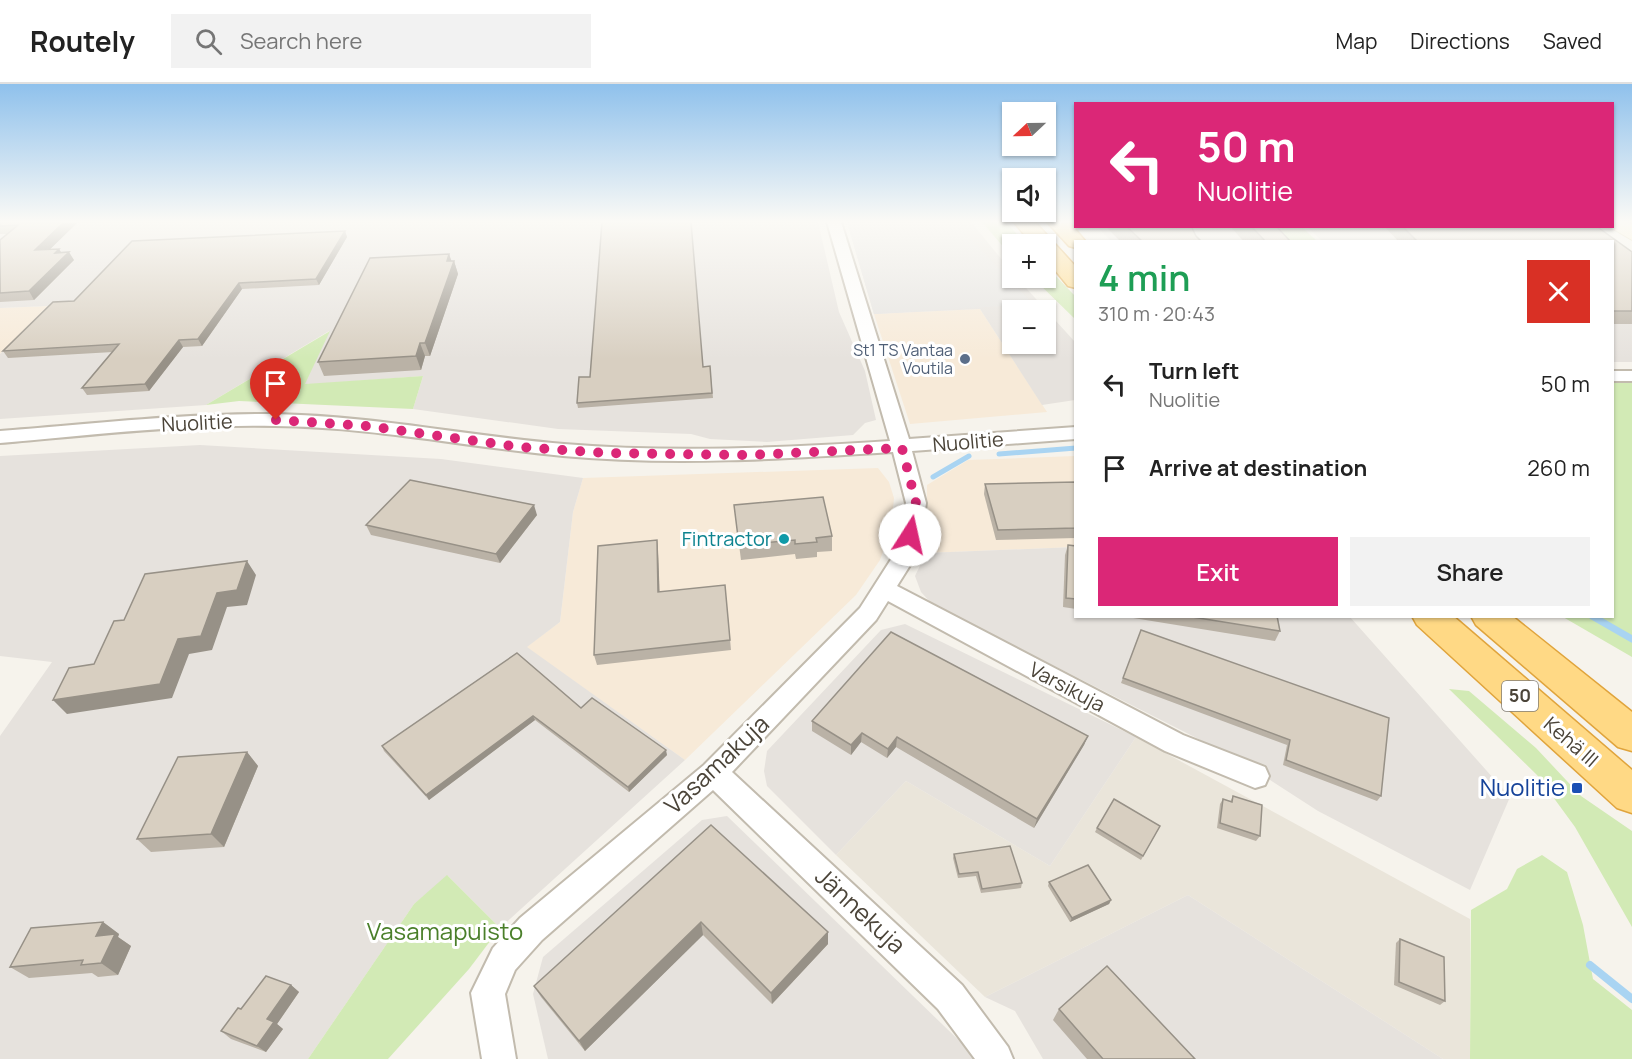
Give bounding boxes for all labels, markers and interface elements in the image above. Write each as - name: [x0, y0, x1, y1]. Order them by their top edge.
- search box: [171, 14, 591, 68]
- text: Routely: [30, 22, 135, 60]
- icon: search: [192, 25, 225, 58]
- text: Search here: [240, 26, 362, 56]
- text: Map: [1336, 27, 1377, 55]
- text: Directions: [1410, 27, 1510, 55]
- text: Saved: [1543, 27, 1602, 55]
- north arrow: [1002, 102, 1056, 156]
- map controls: [1002, 102, 1056, 354]
- text: 50 m: [1197, 117, 1295, 175]
- icon: left: [1098, 126, 1176, 204]
- button: sound: [1002, 168, 1056, 222]
- text: Nuolitie: [1197, 172, 1293, 209]
- button: +: [1002, 234, 1056, 288]
- text: 4 min: [1098, 253, 1190, 302]
- button: close: [1527, 260, 1590, 323]
- button: −: [1002, 300, 1056, 354]
- text: 310 m · 20:43: [1098, 300, 1215, 327]
- place label: St1 TS Vantaa Voutila: [853, 339, 953, 379]
- marker: St1 TS Vantaa Voutila: [958, 352, 972, 366]
- text: Turn left: [1149, 356, 1239, 386]
- pin: [250, 358, 301, 420]
- icon: arrive: [259, 367, 292, 400]
- icon: left: [1098, 368, 1131, 401]
- text: 50 m: [1541, 369, 1590, 399]
- text: Nuolitie: [1149, 386, 1220, 413]
- street label: Nuolitie: [161, 407, 233, 438]
- street label: Nuolitie: [931, 425, 1005, 458]
- icon: arrive: [1098, 452, 1131, 485]
- text: Arrive at destination: [1149, 453, 1367, 483]
- text: 260 m: [1527, 453, 1590, 483]
- position arrow: [878, 503, 942, 567]
- place label: Fintractor: [682, 525, 772, 552]
- marker: Fintractor: [777, 532, 791, 546]
- button: Exit: [1098, 537, 1338, 606]
- button: Share: [1350, 537, 1590, 606]
- street label: Varsikuja: [1025, 655, 1110, 718]
- road number: 50: [1502, 681, 1538, 711]
- street label: Vasamakuja: [657, 707, 775, 821]
- street label: Kehä III: [1538, 711, 1604, 773]
- place label: Nuolitie: [1480, 770, 1565, 803]
- marker: Nuolitie: [1570, 781, 1584, 795]
- street label: Jännekuja: [809, 859, 913, 960]
- park label: Vasamapuisto: [367, 914, 523, 947]

